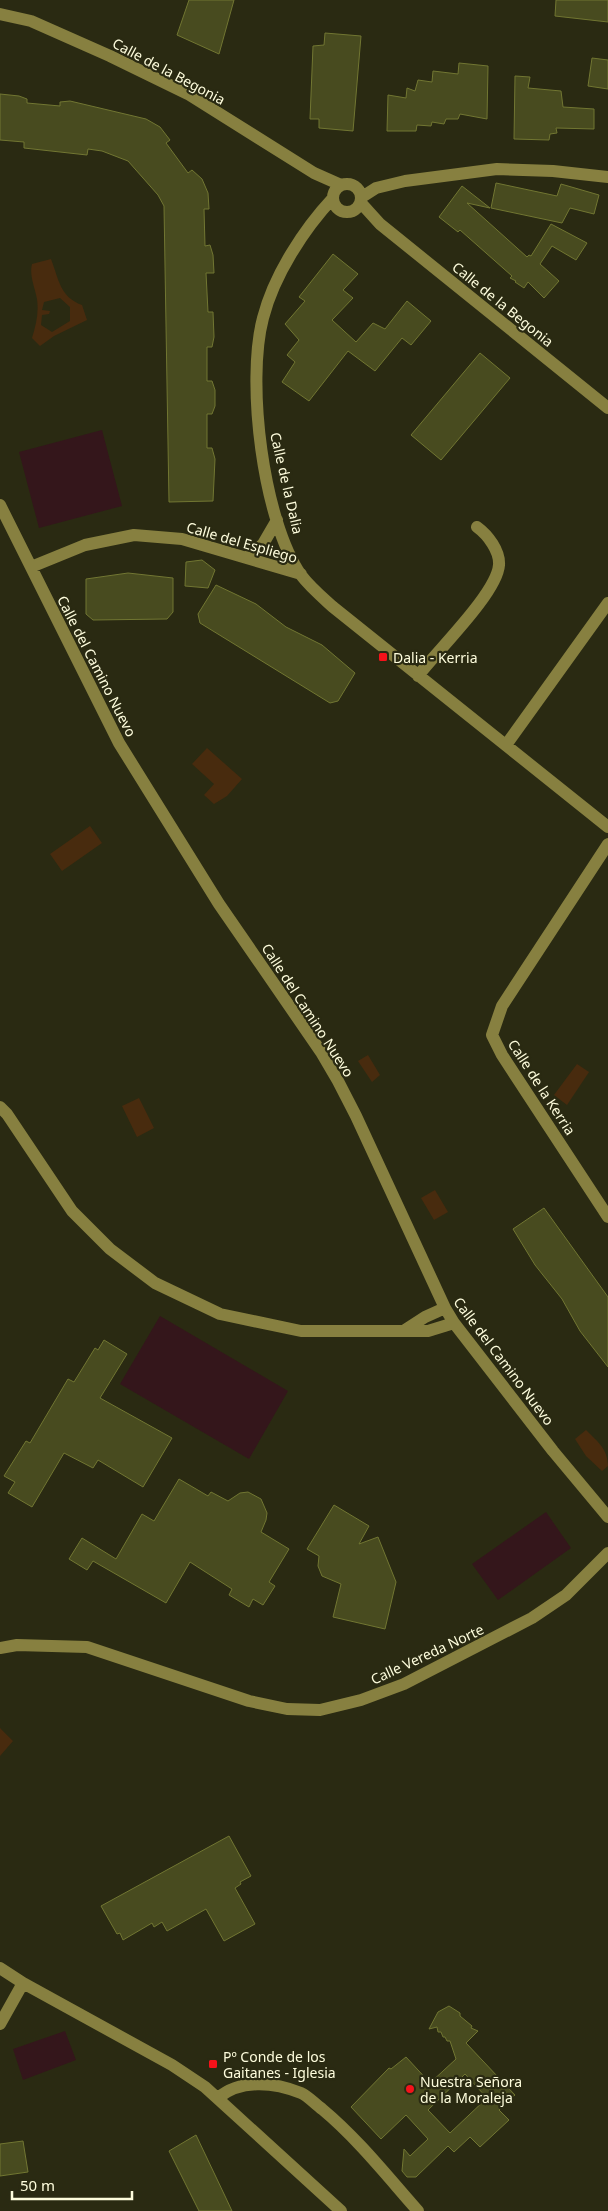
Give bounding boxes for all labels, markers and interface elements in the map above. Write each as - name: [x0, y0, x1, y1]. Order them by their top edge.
- street label: Calle de la Begonia: [109, 33, 229, 109]
- street label: Calle de la Begonia: [448, 257, 558, 351]
- street label: Calle de la Dalia: [266, 430, 308, 536]
- street label: Calle del Espliego: [184, 517, 300, 567]
- street label: Calle del Camino Nuevo: [53, 592, 141, 740]
- place label: Dalia - Kerria: [393, 648, 478, 667]
- marker: Dalia - Kerria: [377, 651, 389, 663]
- street label: Calle del Camino Nuevo: [258, 939, 358, 1081]
- street label: Calle de la Kerria: [504, 1036, 580, 1138]
- street label: Calle del Camino Nuevo: [450, 1293, 558, 1429]
- street label: Calle Vereda Norte: [367, 1619, 487, 1689]
- place label: Pº Conde de los Gaitanes - Iglesia: [223, 2047, 336, 2082]
- marker: Pº Conde de los Gaitanes - Iglesia: [207, 2058, 219, 2070]
- place label: Nuestra Señora de la Moraleja: [420, 2072, 522, 2107]
- marker: Nuestra Señora de la Moraleja: [404, 2083, 416, 2095]
- scale bar: [12, 2168, 132, 2200]
- text: 50 m: [20, 2175, 55, 2195]

